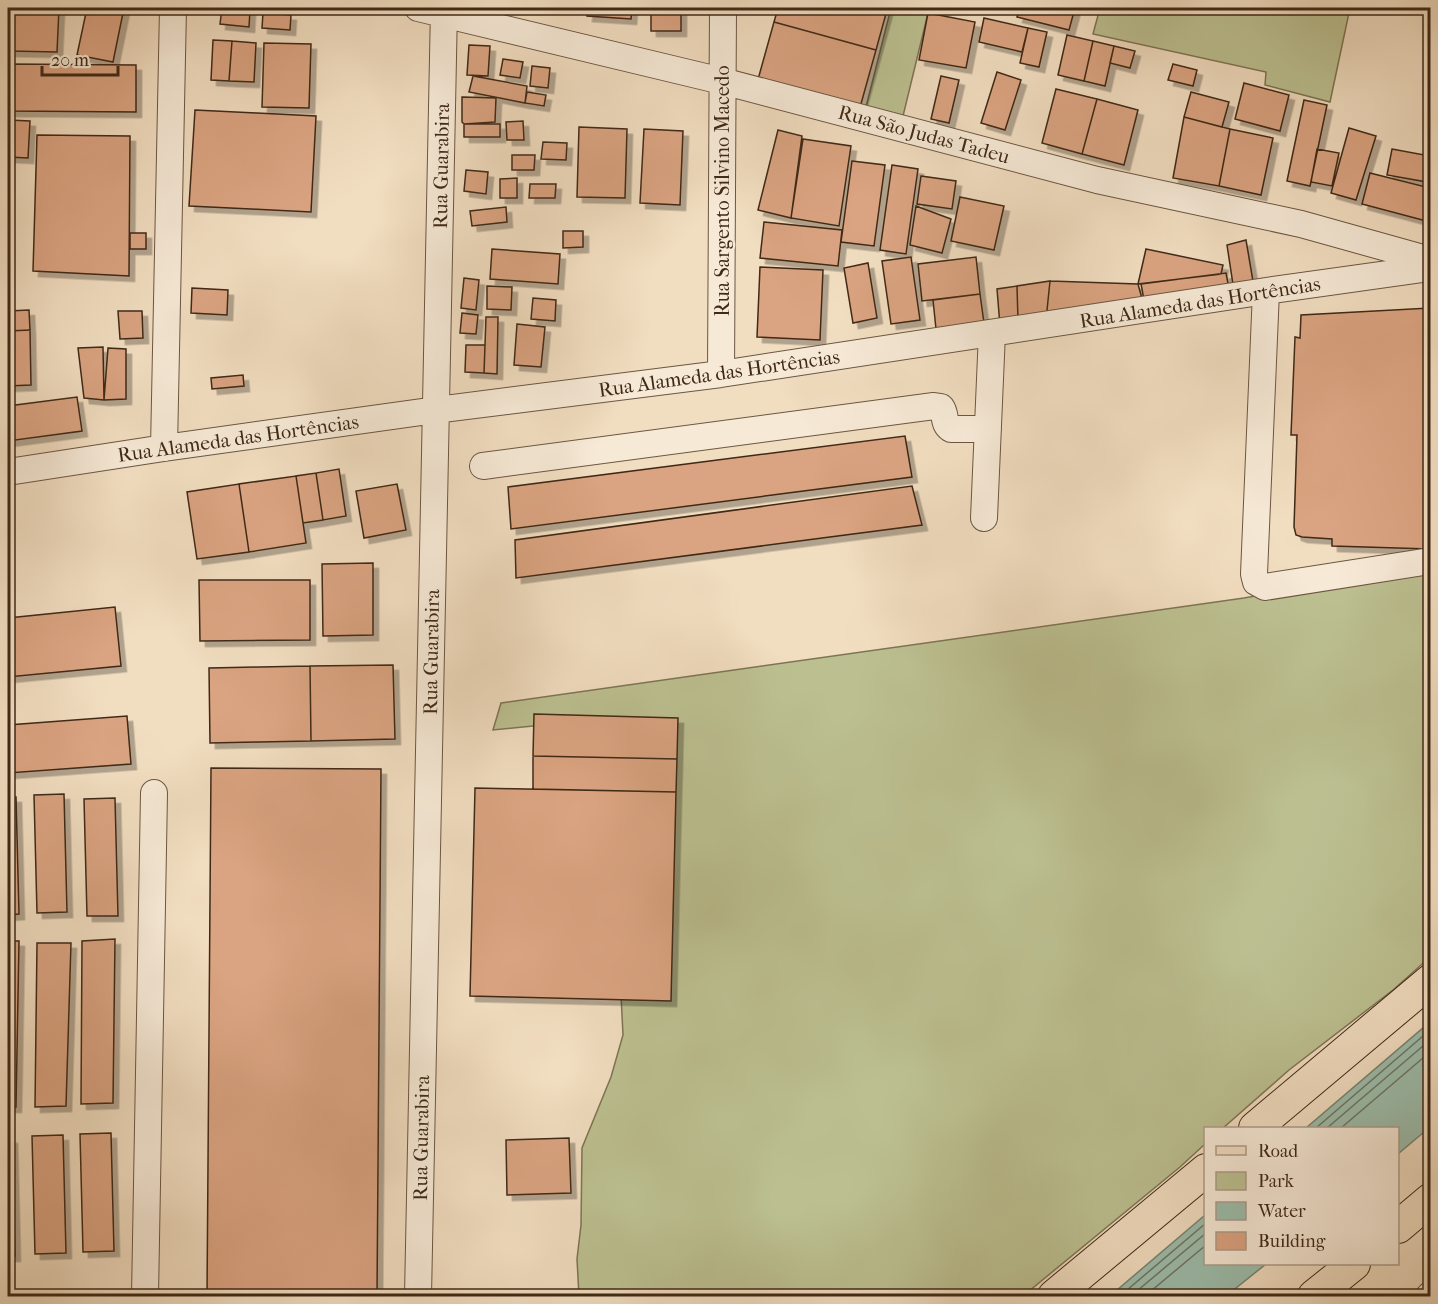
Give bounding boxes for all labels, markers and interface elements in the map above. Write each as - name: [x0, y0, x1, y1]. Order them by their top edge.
- scale bar: [42, 39, 118, 77]
- text: 20 m: [51, 50, 89, 71]
- street label: Rua Sargento Silvino Macedo: [711, 65, 734, 317]
- street label: Rua São Judas Tadeu: [836, 101, 1013, 169]
- street label: Rua Guarabira: [429, 102, 454, 229]
- street label: Rua Alameda das Hortências: [1078, 272, 1322, 333]
- street label: Rua Alameda das Hortências: [597, 345, 841, 402]
- street label: Rua Alameda das Hortências: [116, 410, 360, 467]
- street label: Rua Guarabira: [419, 588, 444, 715]
- street label: Rua Guarabira: [409, 1074, 434, 1201]
- legend: [1204, 1127, 1399, 1265]
- text: Road: [1258, 1141, 1298, 1162]
- text: Park: [1258, 1171, 1295, 1192]
- text: Water: [1257, 1201, 1306, 1222]
- text: Building: [1258, 1231, 1326, 1252]

